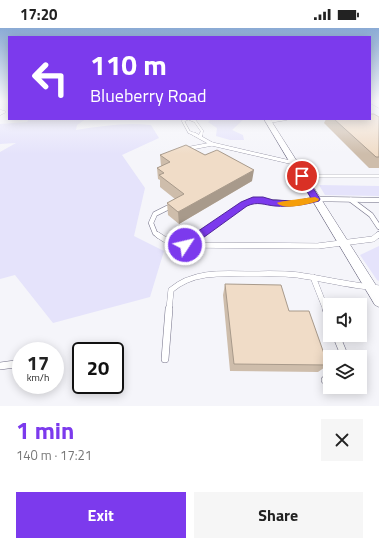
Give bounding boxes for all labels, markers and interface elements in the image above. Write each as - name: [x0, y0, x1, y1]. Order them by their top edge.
- text: 17:20: [20, 3, 57, 26]
- text: 110 m: [90, 43, 167, 86]
- icon: left: [24, 52, 76, 104]
- text: Blueberry Road: [90, 82, 207, 109]
- pin: [285, 159, 319, 193]
- icon: arrive: [291, 165, 313, 187]
- position arrow: [164, 224, 206, 266]
- map controls: [323, 298, 367, 394]
- button: sound: [323, 298, 367, 342]
- speed limit sign: 20: [72, 342, 124, 394]
- text: 17: [27, 347, 49, 378]
- button: layers: [323, 350, 367, 394]
- text: km/h: [27, 370, 49, 385]
- text: 1 min: [16, 412, 74, 448]
- button: close: [321, 419, 363, 461]
- text: 140 m · 17:21: [16, 445, 92, 465]
- button: Exit: [16, 492, 186, 538]
- button: Share: [194, 492, 363, 538]

